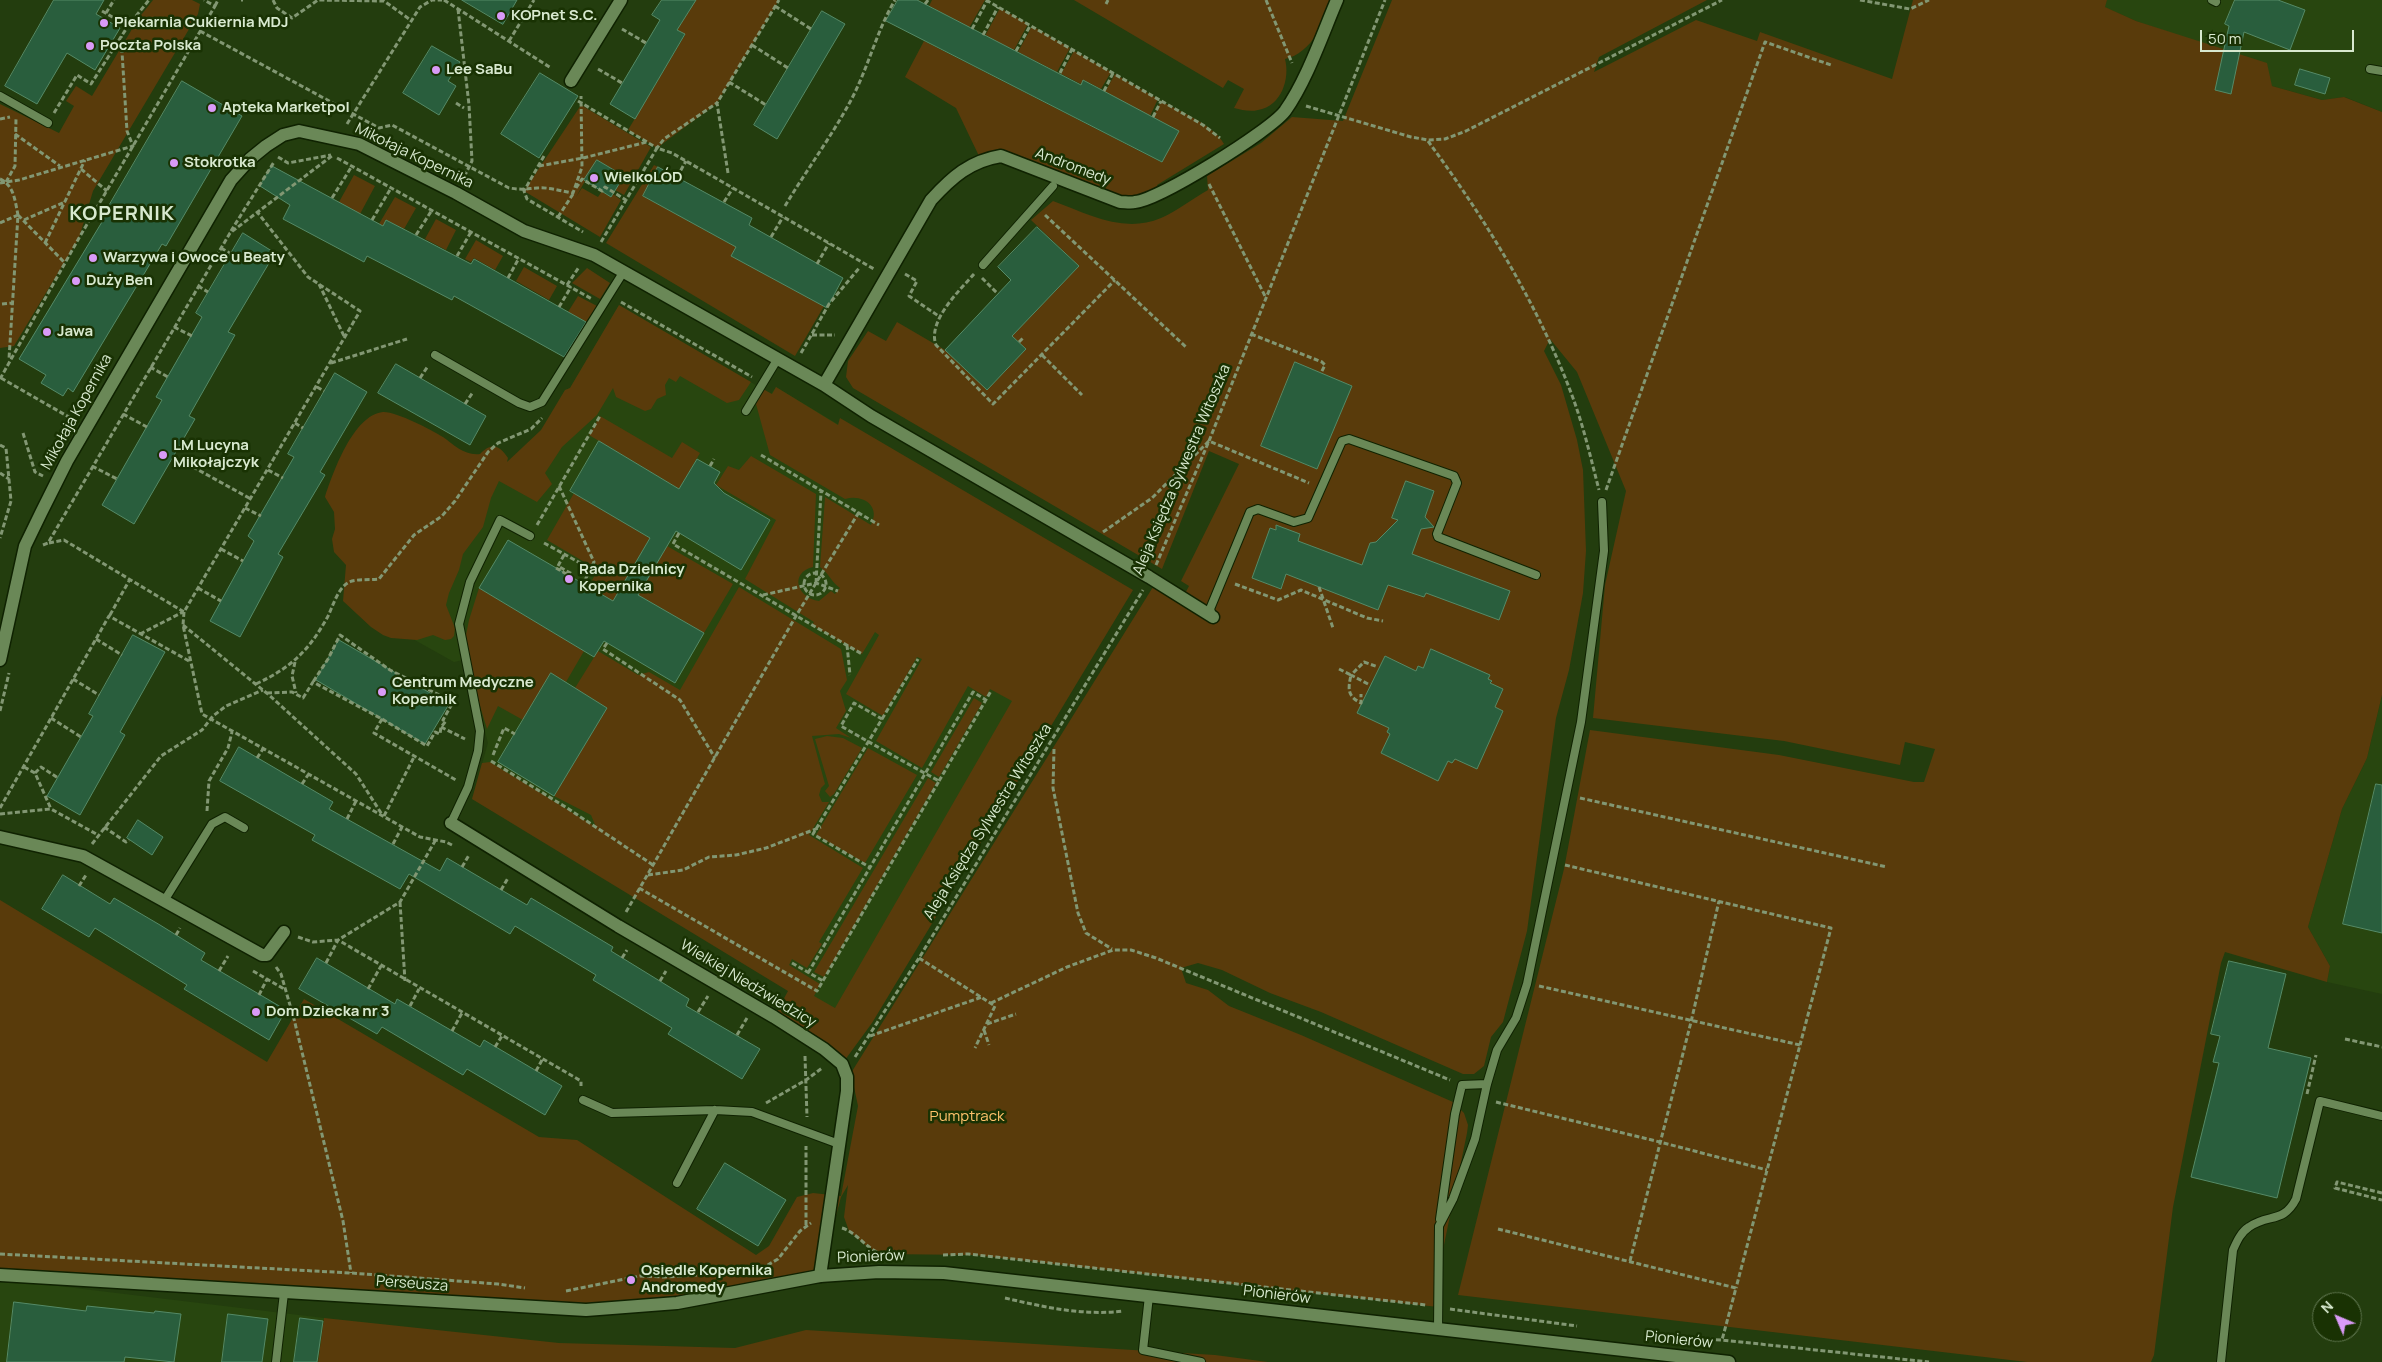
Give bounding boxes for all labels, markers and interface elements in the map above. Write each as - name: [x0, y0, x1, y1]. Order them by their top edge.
- place label: KOPnet S.C.: [511, 7, 598, 25]
- marker: KOPnet S.C.: [495, 10, 507, 22]
- place label: Piekarnia Cukiernia MDJ: [114, 14, 289, 32]
- marker: Piekarnia Cukiernia MDJ: [98, 17, 110, 29]
- scale bar: [2202, 20, 2356, 52]
- text: 50 m: [2208, 28, 2242, 49]
- place label: Poczta Polska: [100, 37, 201, 55]
- marker: Poczta Polska: [84, 40, 96, 52]
- place label: Lee SaBu: [446, 61, 512, 79]
- marker: Lee SaBu: [430, 64, 442, 76]
- place label: Apteka Marketpol: [222, 99, 350, 117]
- marker: Apteka Marketpol: [206, 102, 218, 114]
- street label: Mikołaja Kopernika: [352, 120, 476, 192]
- street label: Andromedy: [1033, 144, 1113, 190]
- place label: Stokrotka: [184, 154, 256, 172]
- marker: Stokrotka: [168, 157, 180, 169]
- place label: WielkoLÓD: [604, 169, 682, 187]
- marker: WielkoLÓD: [588, 172, 600, 184]
- district label: KOPERNIK: [68, 202, 176, 226]
- place label: Warzywa i Owoce u Beaty: [103, 249, 285, 267]
- marker: Warzywa i Owoce u Beaty: [87, 252, 99, 264]
- place label: Duży Ben: [86, 272, 153, 290]
- marker: Duży Ben: [70, 275, 82, 287]
- place label: Jawa: [57, 323, 93, 341]
- marker: Jawa: [41, 326, 53, 338]
- street label: Mikołaja Kopernika: [38, 351, 116, 473]
- street label: Aleja Księdza Sylwestra Witoszka: [1129, 362, 1235, 578]
- place label: LM Lucyna Mikołajczyk: [173, 437, 259, 472]
- marker: LM Lucyna Mikołajczyk: [157, 449, 169, 461]
- place label: Rada Dzielnicy Kopernika: [579, 561, 685, 596]
- marker: Rada Dzielnicy Kopernika: [563, 573, 575, 585]
- place label: Centrum Medyczne Kopernik: [392, 674, 534, 709]
- marker: Centrum Medyczne Kopernik: [376, 686, 388, 698]
- street label: Aleja Księdza Sylwestra Witoszka: [920, 721, 1056, 923]
- street label: Wielkiej Niedźwiedzicy: [677, 936, 819, 1032]
- place label: Dom Dziecka nr 3: [266, 1003, 389, 1021]
- marker: Dom Dziecka nr 3: [250, 1006, 262, 1018]
- park label: Pumptrack: [930, 1108, 1004, 1126]
- street label: Pionierów: [837, 1247, 905, 1267]
- place label: Osiedle Kopernika Andromedy: [641, 1262, 772, 1297]
- street label: Perseusza: [375, 1273, 449, 1295]
- marker: Osiedle Kopernika Andromedy: [625, 1274, 637, 1286]
- street label: Pionierów: [1242, 1282, 1312, 1308]
- north arrow: [2312, 1292, 2362, 1342]
- text: N: [2316, 1296, 2337, 1317]
- street label: Pionierów: [1644, 1327, 1714, 1353]

